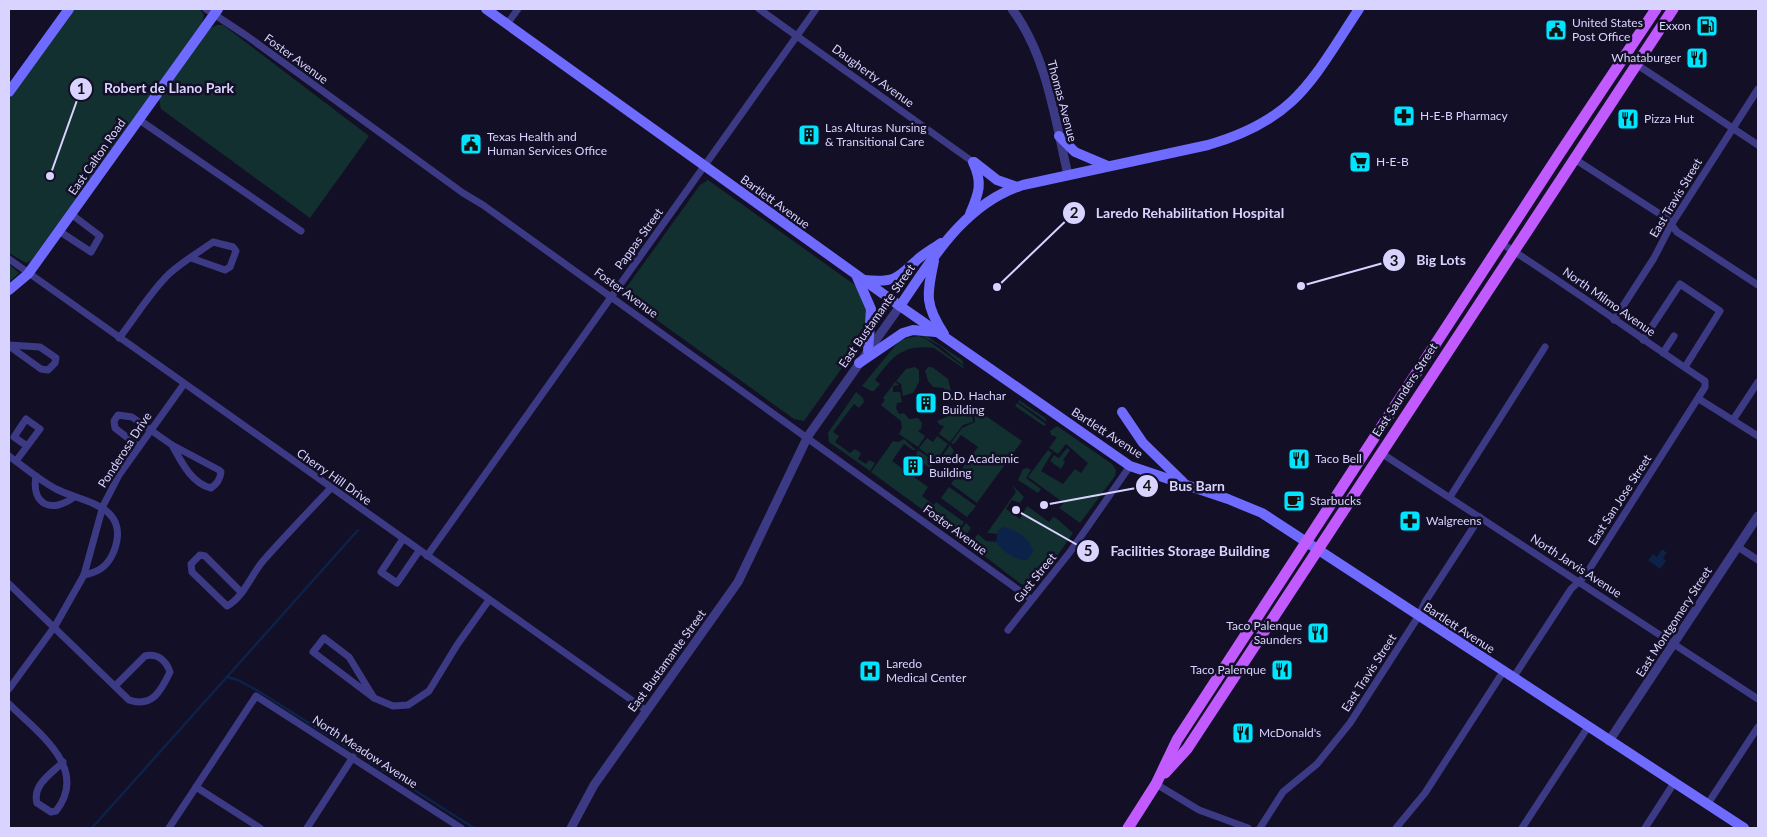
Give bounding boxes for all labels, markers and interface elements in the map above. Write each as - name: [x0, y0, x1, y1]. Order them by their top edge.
- fuel station icon: Exxon: [1695, 14, 1719, 38]
- place label: United States Post Office: [1572, 15, 1643, 44]
- public building icon: United States Post Office: [1544, 18, 1568, 42]
- place label: Exxon: [1659, 18, 1691, 33]
- street label: Foster Avenue: [261, 30, 331, 87]
- street label: Daugherty Avenue: [829, 41, 917, 110]
- restaurant icon: Whataburger: [1685, 46, 1709, 70]
- place label: Whataburger: [1611, 50, 1682, 65]
- street label: Thomas Avenue: [1044, 58, 1081, 143]
- callout: Robert de Llano Park: [69, 74, 244, 103]
- text: 1: [77, 79, 85, 97]
- text: Robert de Llano Park: [104, 79, 235, 96]
- pharmacy icon: H-E-B Pharmacy: [1392, 104, 1416, 128]
- restaurant icon: Pizza Hut: [1616, 107, 1640, 131]
- place label: H-E-B Pharmacy: [1420, 108, 1509, 123]
- place label: Pizza Hut: [1644, 111, 1695, 126]
- street label: East Calton Road: [65, 116, 128, 198]
- place label: Las Alturas Nursing & Transitional Care: [825, 120, 927, 149]
- building icon: Las Alturas Nursing & Transitional Care: [797, 123, 821, 147]
- place label: Texas Health and Human Services Office: [487, 129, 607, 158]
- public building icon: Texas Health and Human Services Office: [459, 132, 483, 156]
- supermarket icon: H-E-B: [1348, 150, 1372, 174]
- place label: H-E-B: [1376, 154, 1409, 169]
- street label: East Travis Street: [1646, 155, 1705, 240]
- street label: Bartlett Avenue: [738, 171, 813, 232]
- callout: Laredo Rehabilitation Hospital: [1061, 198, 1294, 227]
- text: 2: [1070, 203, 1079, 221]
- text: Laredo Rehabilitation Hospital: [1096, 204, 1284, 221]
- street label: Pappas Street: [611, 205, 666, 272]
- callout: Big Lots: [1381, 246, 1476, 275]
- text: 3: [1390, 251, 1398, 269]
- text: Big Lots: [1416, 251, 1466, 268]
- street label: East Bustamante Street: [835, 261, 918, 370]
- street label: Foster Avenue: [591, 264, 661, 321]
- street label: North Milmo Avenue: [1560, 264, 1659, 339]
- street label: East Saunders Street: [1369, 340, 1441, 439]
- place label: D.D. Hachar Building: [942, 388, 1007, 417]
- building icon: D.D. Hachar Building: [914, 391, 938, 415]
- street label: Bartlett Avenue: [1069, 404, 1146, 461]
- street label: Ponderosa Drive: [95, 409, 155, 490]
- street label: Cherry Hill Drive: [294, 445, 375, 508]
- restaurant icon: Taco Bell: [1287, 447, 1311, 471]
- place label: Laredo Academic Building: [929, 451, 1019, 480]
- place label: Taco Bell: [1315, 451, 1362, 466]
- street label: East San Jose Street: [1585, 451, 1655, 548]
- building icon: Laredo Academic Building: [901, 454, 925, 478]
- callout: Bus Barn: [1134, 472, 1235, 501]
- text: 4: [1143, 476, 1152, 494]
- text: Bus Barn: [1169, 477, 1225, 494]
- cafe icon: Starbucks: [1282, 489, 1306, 513]
- place label: Starbucks: [1310, 493, 1361, 508]
- street label: Foster Avenue: [920, 501, 990, 558]
- pharmacy icon: Walgreens: [1398, 509, 1422, 533]
- place label: Walgreens: [1426, 513, 1481, 528]
- street label: North Jarvis Avenue: [1528, 531, 1625, 601]
- callout: Facilities Storage Building: [1075, 537, 1280, 566]
- text: 5: [1084, 541, 1092, 559]
- text: Facilities Storage Building: [1110, 542, 1270, 559]
- street label: Gust Street: [1010, 549, 1060, 606]
- street label: East Montgomery Street: [1632, 563, 1715, 680]
- street label: Bartlett Avenue: [1421, 599, 1498, 656]
- street label: East Bustamante Street: [624, 606, 709, 715]
- place label: Taco Palenque Saunders: [1226, 618, 1302, 647]
- restaurant icon: Taco Palenque Saunders: [1306, 621, 1330, 645]
- street label: East Travis Street: [1338, 630, 1400, 714]
- place label: Laredo Medical Center: [886, 656, 967, 685]
- restaurant icon: Taco Palenque: [1270, 658, 1294, 682]
- hospital icon: Laredo Medical Center: [858, 659, 882, 683]
- place label: Taco Palenque: [1190, 662, 1266, 677]
- street label: North Meadow Avenue: [310, 712, 421, 791]
- restaurant icon: McDonald's: [1231, 721, 1255, 745]
- place label: McDonald's: [1259, 725, 1321, 740]

